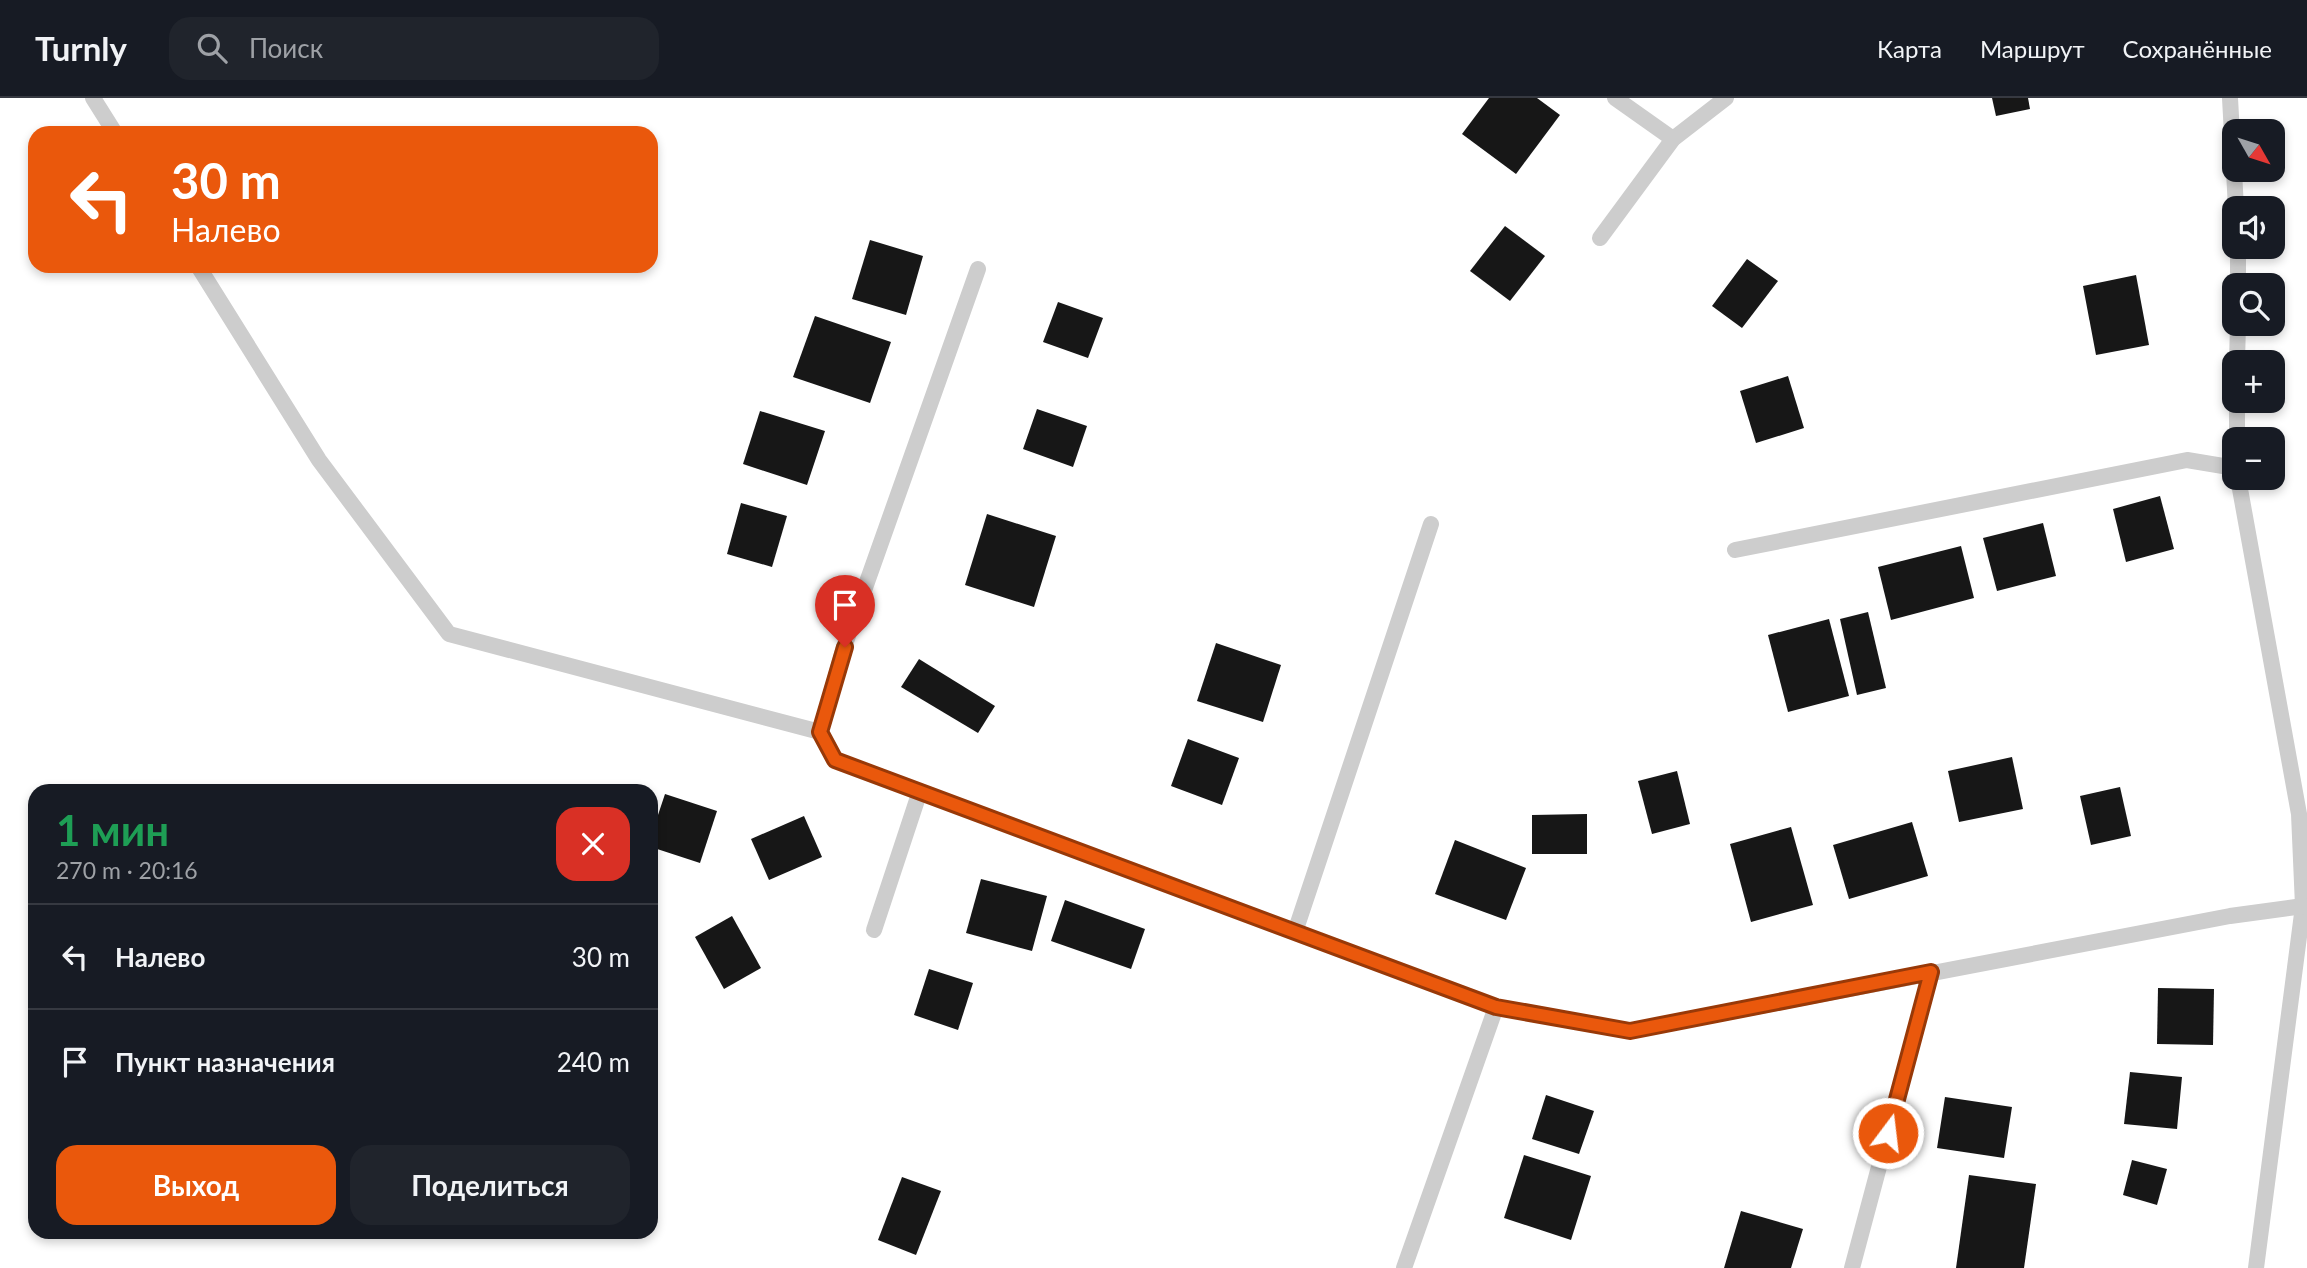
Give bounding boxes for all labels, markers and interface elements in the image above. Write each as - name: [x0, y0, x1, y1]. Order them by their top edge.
- search box: [169, 17, 659, 80]
- text: Turnly: [35, 28, 127, 68]
- icon: search: [193, 29, 231, 67]
- text: Поиск: [249, 32, 323, 64]
- text: Карта: [1877, 34, 1942, 63]
- text: Маршрут: [1980, 34, 2085, 63]
- text: Сохранённые: [2123, 34, 2272, 63]
- north arrow: [2222, 119, 2286, 182]
- map controls: [2222, 119, 2285, 490]
- text: 30 m: [171, 151, 281, 209]
- icon: left: [56, 154, 147, 245]
- button: sound: [2222, 196, 2285, 259]
- text: Налево: [171, 210, 281, 249]
- button: search: [2222, 273, 2285, 336]
- button: +: [2222, 350, 2285, 413]
- button: −: [2222, 427, 2285, 490]
- pin: [815, 575, 875, 647]
- icon: arrive: [826, 586, 864, 624]
- text: 1 мин: [56, 805, 169, 855]
- button: close: [556, 807, 630, 881]
- text: 270 m · 20:16: [56, 856, 198, 884]
- icon: left: [56, 938, 94, 976]
- text: Налево: [115, 941, 205, 973]
- text: 30 m: [572, 941, 630, 973]
- icon: arrive: [56, 1043, 94, 1081]
- text: Пункт назначения: [115, 1046, 335, 1078]
- text: 240 m: [557, 1046, 630, 1078]
- position arrow: [1851, 1096, 1925, 1170]
- button: Выход: [56, 1145, 336, 1225]
- button: Поделиться: [350, 1145, 630, 1225]

